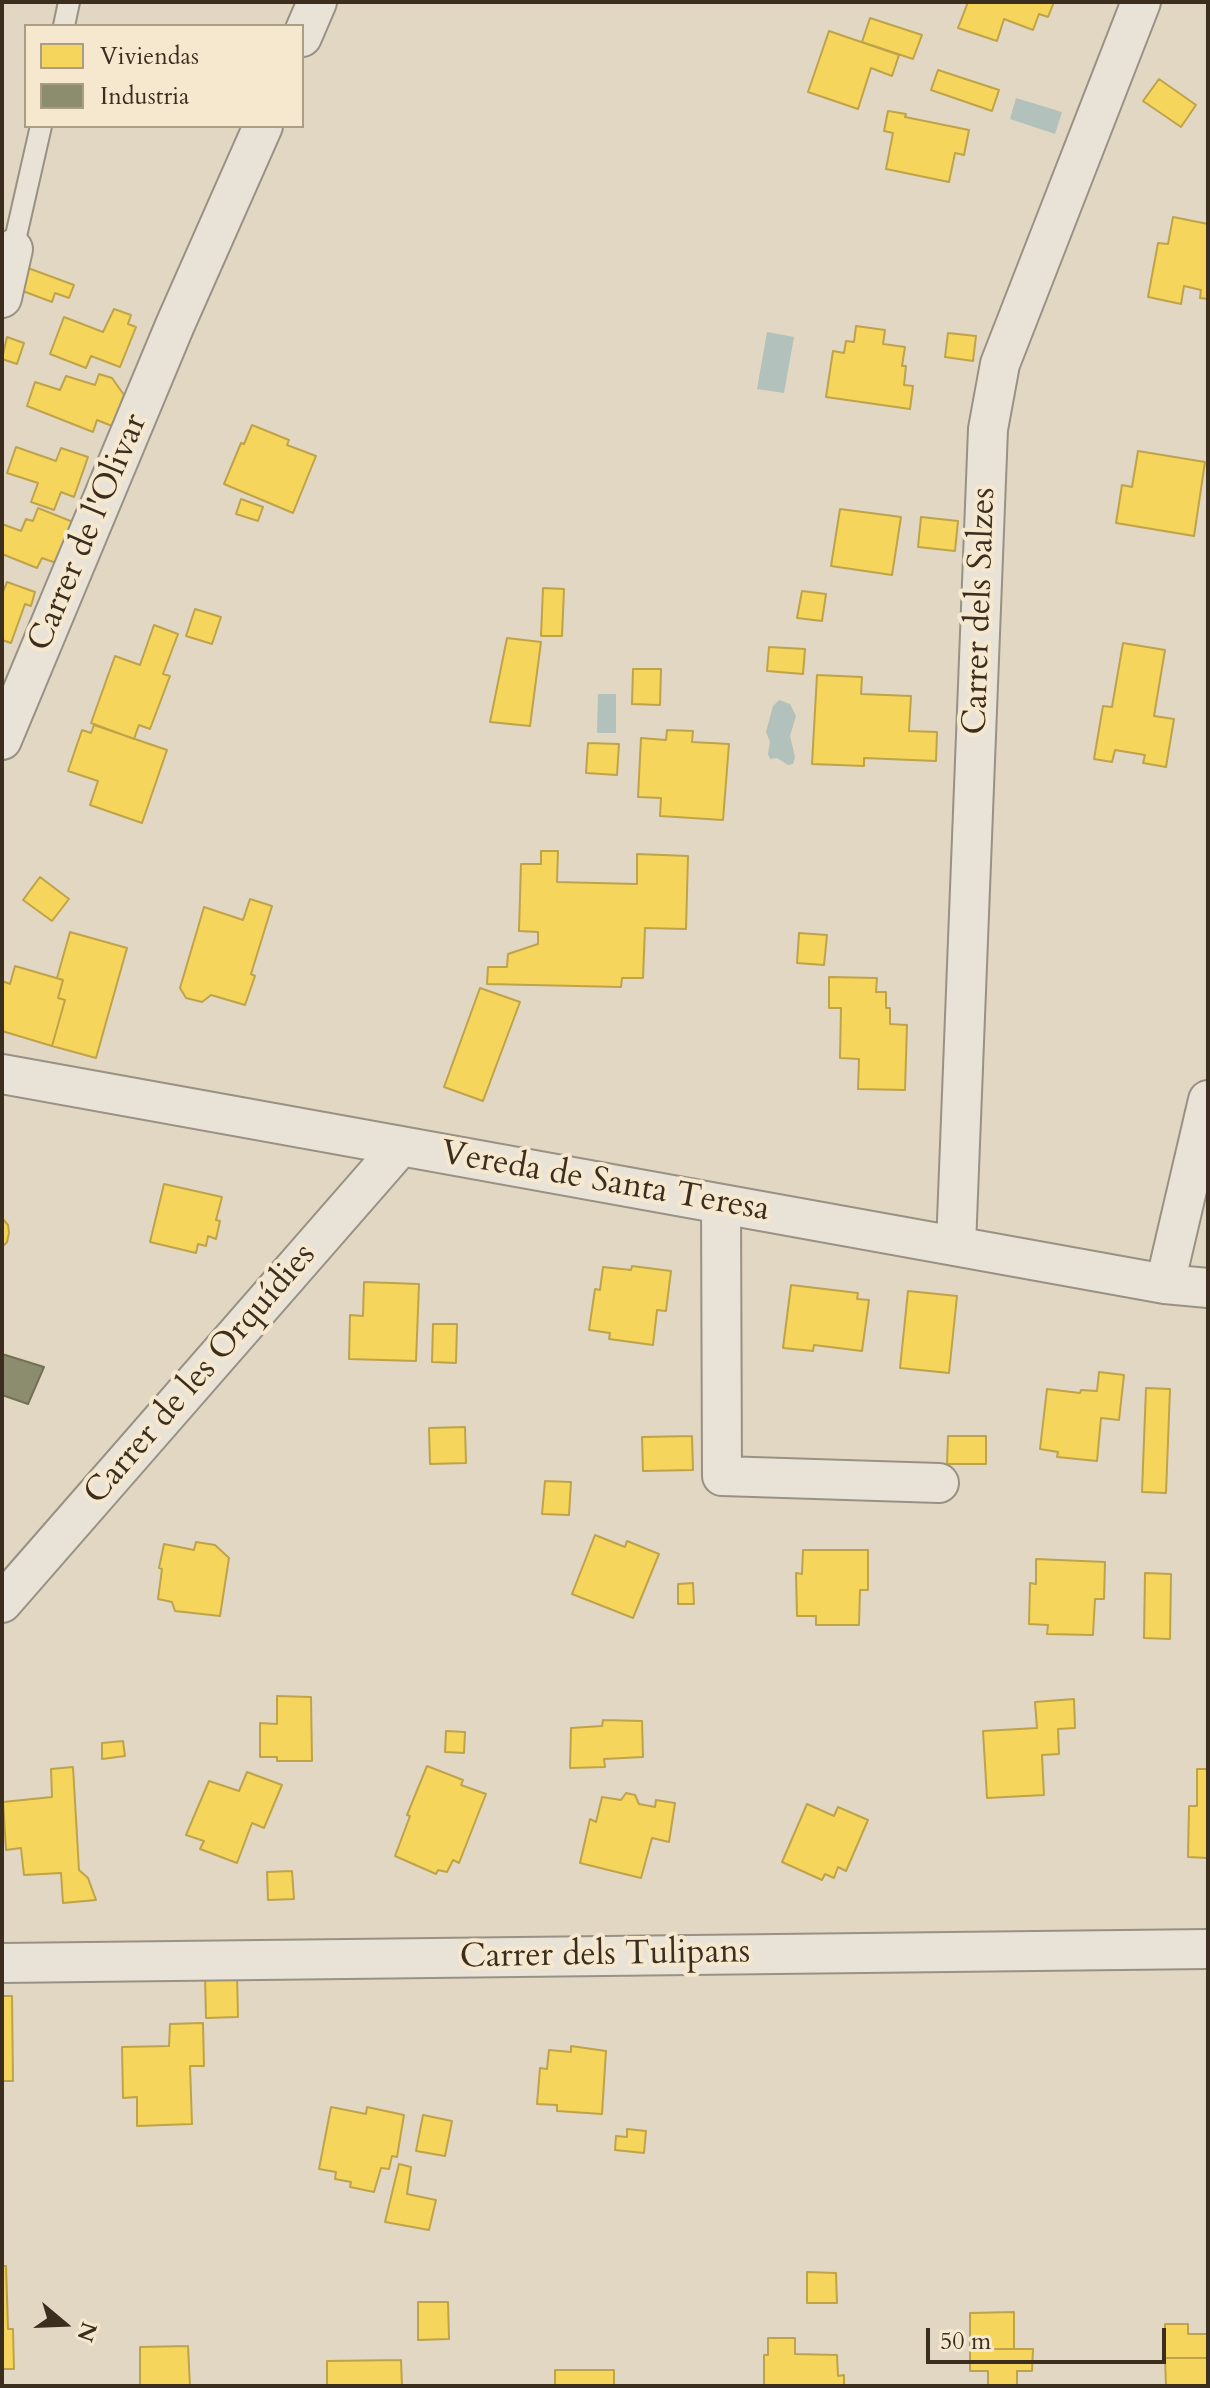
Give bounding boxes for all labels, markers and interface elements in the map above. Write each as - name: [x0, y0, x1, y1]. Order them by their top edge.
- legend: [24, 24, 304, 128]
- text: Viviendas: [100, 40, 199, 73]
- text: Industria: [100, 80, 189, 113]
- street label: Carrer de l'Olivar: [21, 408, 157, 658]
- street label: Carrer dels Salzes: [956, 487, 1006, 735]
- street label: Vereda de Santa Teresa: [438, 1134, 772, 1232]
- street label: Carrer de les Orquídies: [77, 1236, 325, 1514]
- street label: Carrer dels Tulipans: [459, 1933, 751, 1979]
- north arrow: [24, 2284, 104, 2364]
- scale bar: [930, 2312, 1170, 2362]
- text: N: [69, 2318, 104, 2346]
- text: 50 m: [940, 2325, 991, 2358]

